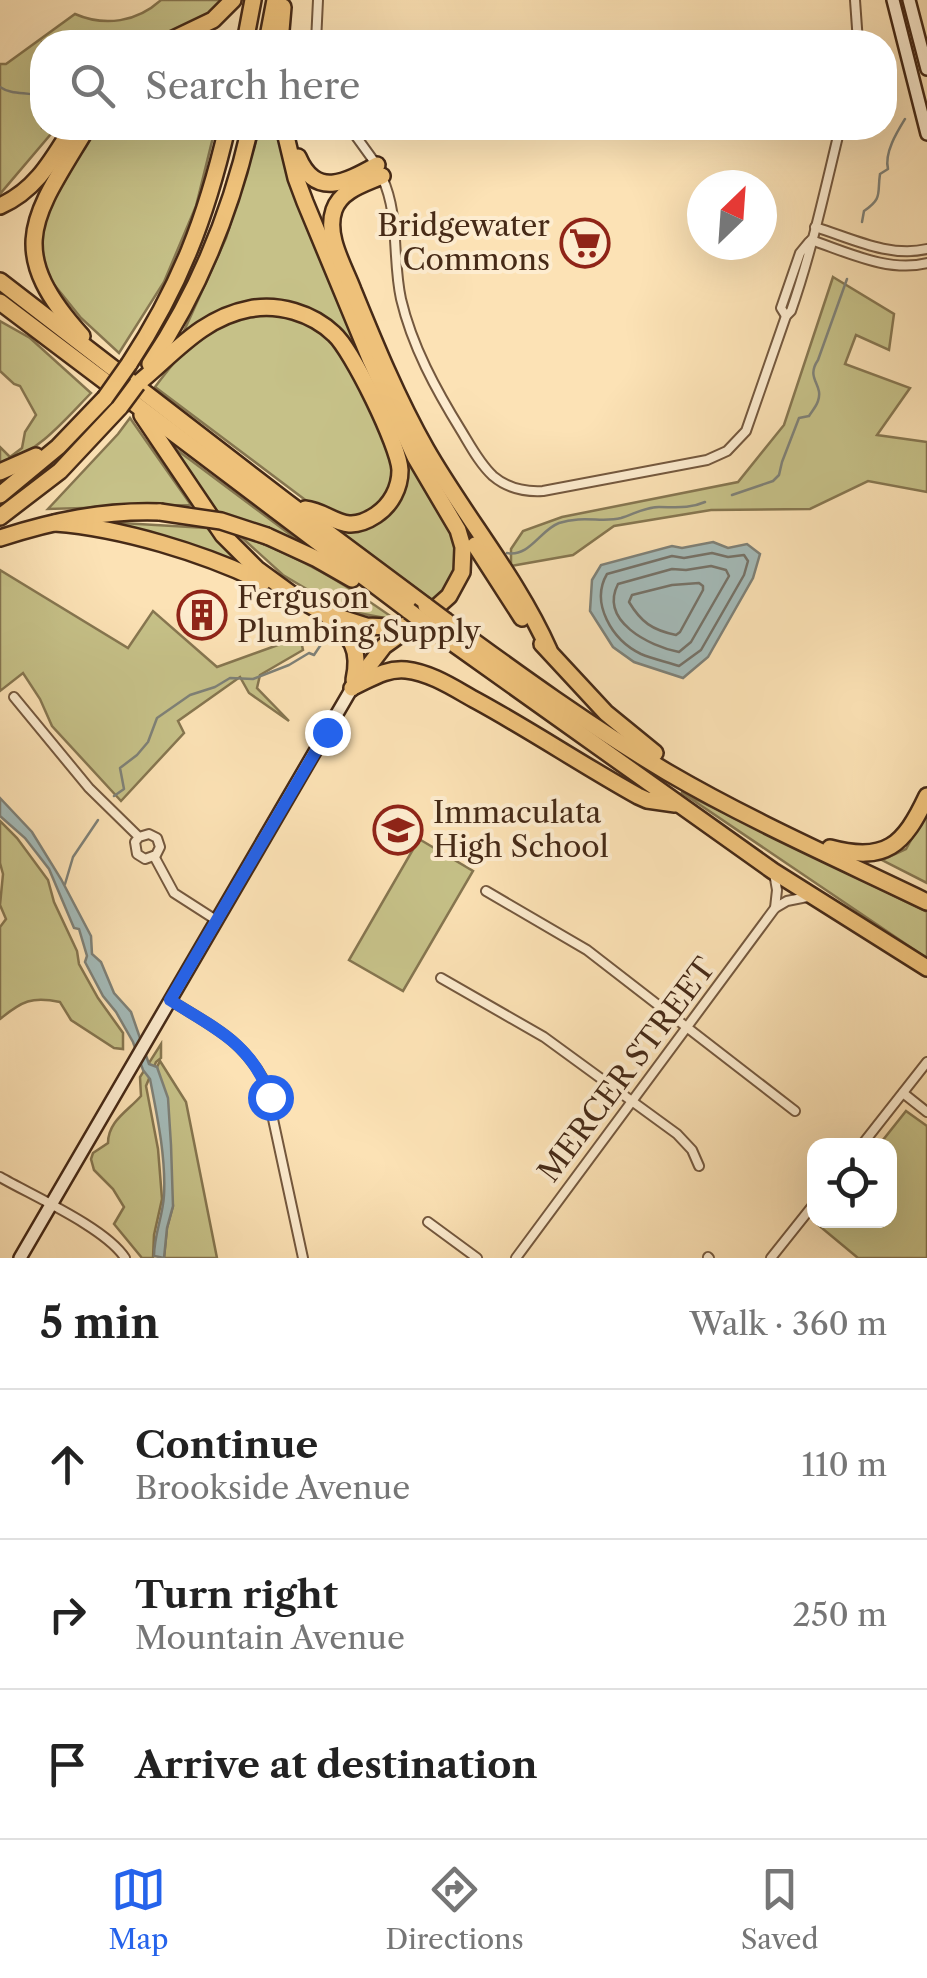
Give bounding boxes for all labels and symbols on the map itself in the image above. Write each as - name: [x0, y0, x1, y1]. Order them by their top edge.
- north arrow: [687, 170, 777, 260]
- place label: Bridgewater Commons: [377, 207, 550, 278]
- supermarket icon: Bridgewater Commons: [559, 217, 611, 269]
- place label: Ferguson Plumbing Supply: [237, 579, 481, 650]
- building icon: Ferguson Plumbing Supply: [176, 589, 228, 641]
- route end: [305, 710, 351, 756]
- place label: Immaculata High School: [433, 794, 609, 865]
- school or university icon: Immaculata High School: [372, 804, 424, 856]
- street label: MERCER STREET: [530, 950, 723, 1189]
- route start: [248, 1075, 294, 1121]

